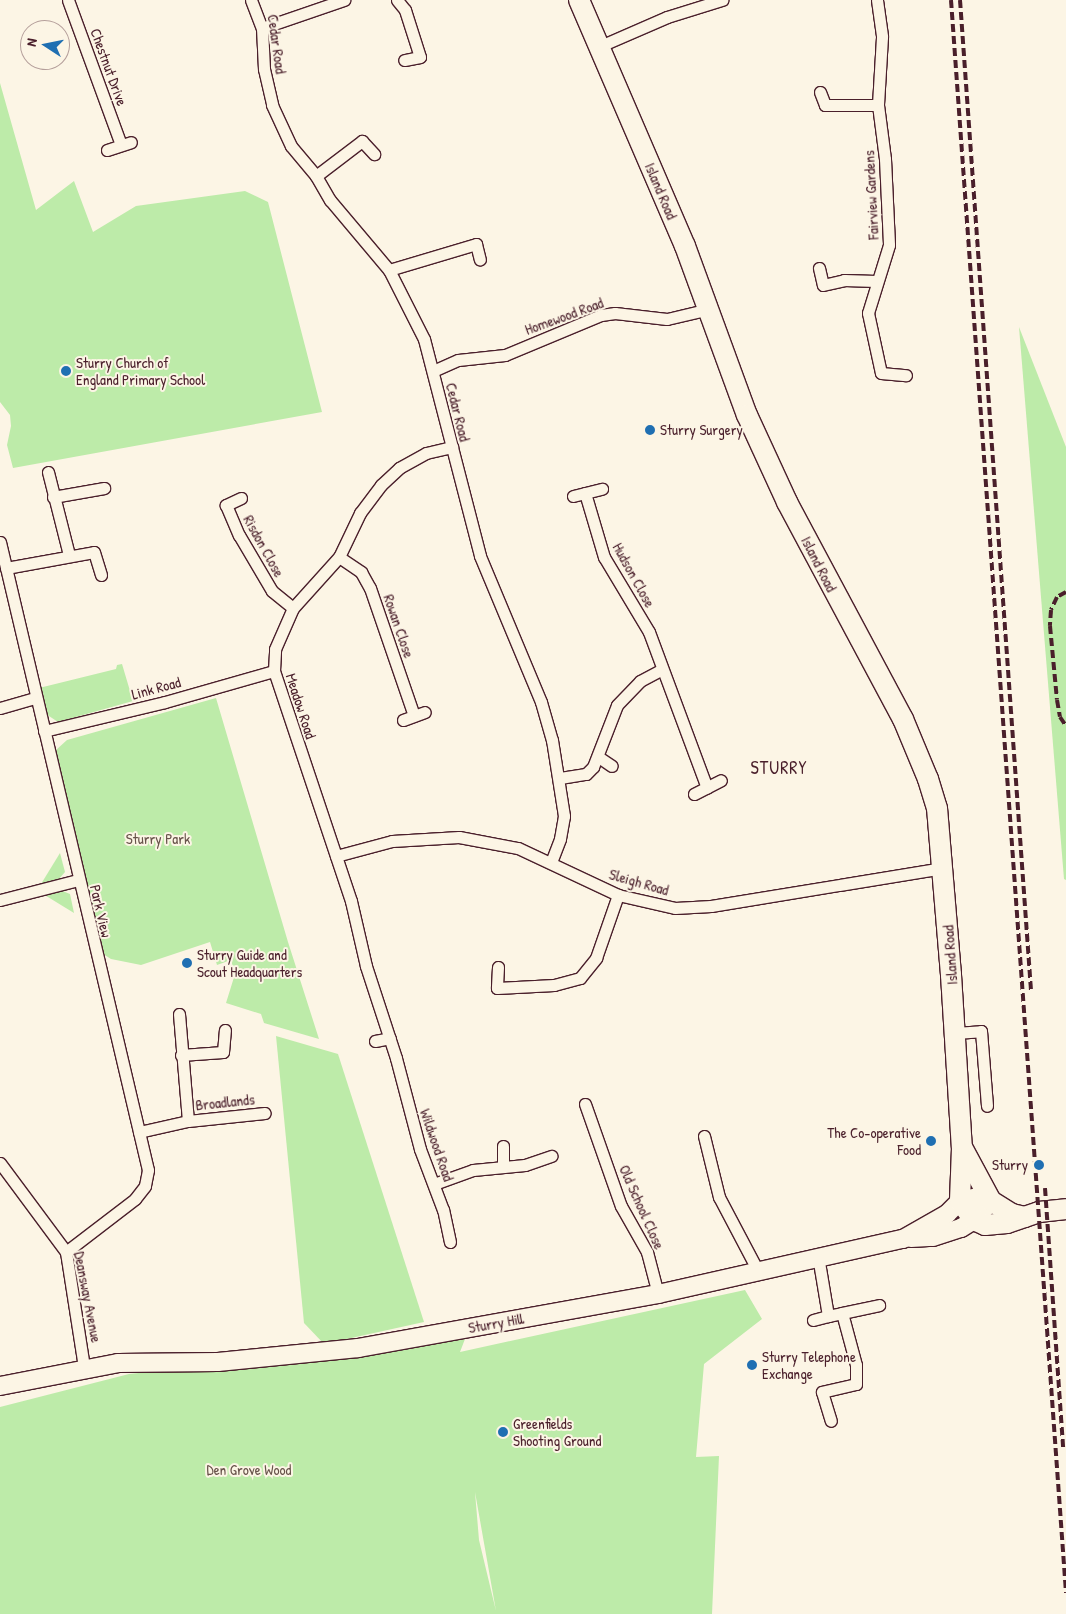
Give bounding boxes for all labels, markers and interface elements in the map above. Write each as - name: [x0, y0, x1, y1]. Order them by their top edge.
- street label: Cedar Road: [264, 13, 290, 75]
- north arrow: [20, 20, 70, 70]
- street label: Chestnut Drive: [87, 26, 131, 108]
- text: N: [21, 37, 41, 48]
- street label: Fairview Gardens: [860, 150, 882, 240]
- street label: Island Road: [641, 160, 681, 222]
- street label: Homewood Road: [522, 293, 606, 339]
- place label: Sturry Church of England Primary School: [76, 353, 205, 388]
- marker: Sturry Church of England Primary School: [60, 365, 72, 377]
- street label: Cedar Road: [442, 381, 474, 443]
- place label: Sturry Surgery: [660, 421, 743, 439]
- marker: Sturry Surgery: [644, 424, 656, 436]
- street label: Risdon Close: [240, 512, 288, 580]
- street label: Island Road: [797, 533, 841, 595]
- street label: Hudson Close: [609, 540, 659, 610]
- street label: Rowan Close: [380, 592, 418, 660]
- street label: Meadow Road: [282, 671, 320, 741]
- street label: Link Road: [130, 673, 182, 703]
- district label: STURRY: [750, 757, 808, 779]
- park label: Sturry Park: [126, 830, 190, 848]
- street label: Sleigh Road: [607, 865, 671, 899]
- street label: Park View: [86, 883, 116, 939]
- street label: Island Road: [939, 925, 961, 985]
- place label: Sturry Guide and Scout Headquarters: [197, 945, 302, 980]
- marker: Sturry Guide and Scout Headquarters: [181, 957, 193, 969]
- street label: Broadlands: [195, 1090, 255, 1114]
- street label: Wildwood Road: [416, 1106, 458, 1184]
- place label: The Co-operative Food: [827, 1123, 921, 1158]
- marker: The Co-operative Food: [925, 1135, 937, 1147]
- place label: Sturry: [992, 1156, 1028, 1174]
- marker: Sturry: [1032, 1158, 1046, 1172]
- street label: Old School Close: [615, 1162, 669, 1252]
- street label: Deansway Avenue: [70, 1250, 106, 1344]
- street label: Sturry Hill: [467, 1309, 525, 1337]
- place label: Sturry Telephone Exchange: [762, 1347, 856, 1382]
- marker: Sturry Telephone Exchange: [746, 1359, 758, 1371]
- place label: Greenfields Shooting Ground: [513, 1414, 601, 1449]
- marker: Greenfields Shooting Ground: [497, 1426, 509, 1438]
- park label: Den Grove Wood: [207, 1461, 291, 1479]

